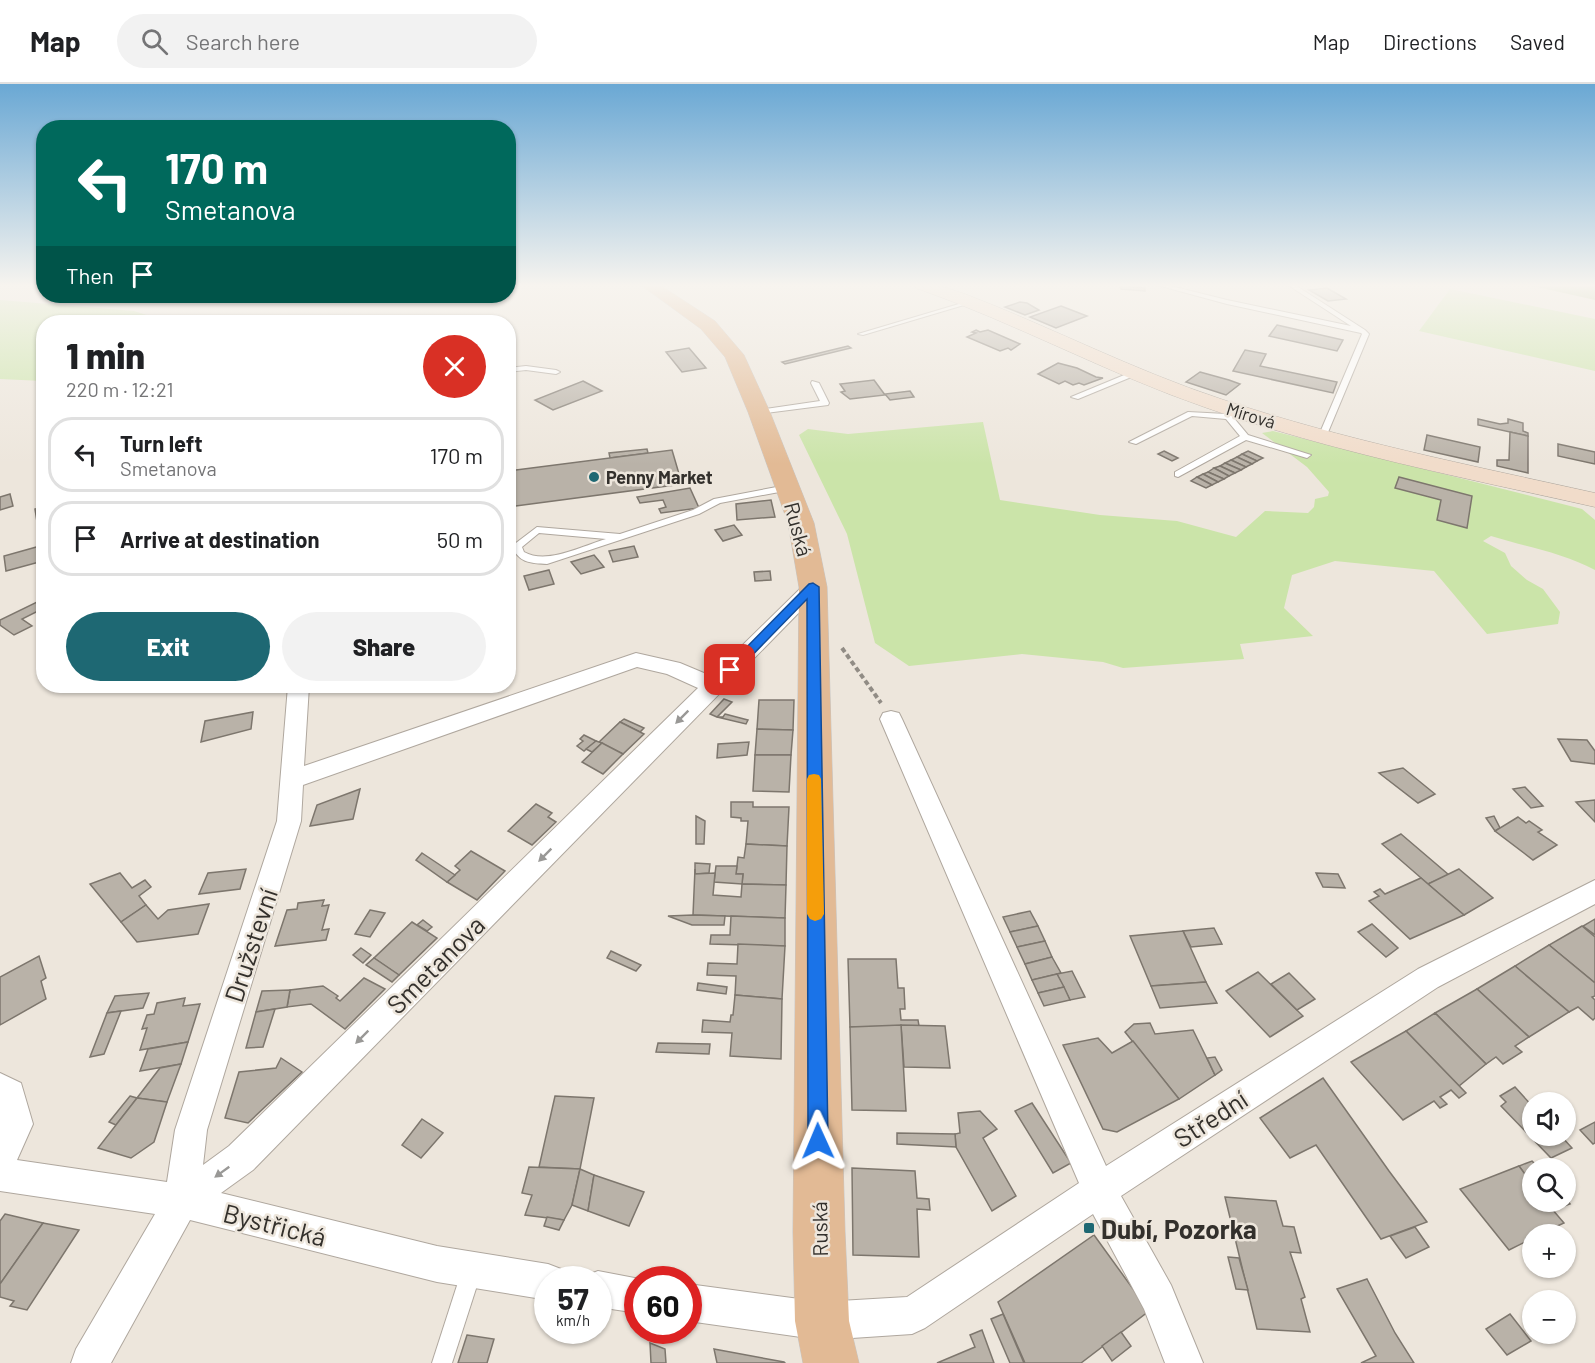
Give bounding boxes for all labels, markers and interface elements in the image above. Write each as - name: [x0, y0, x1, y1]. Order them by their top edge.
- search box: [117, 14, 537, 68]
- text: Map: [30, 24, 81, 58]
- icon: search: [138, 25, 171, 58]
- text: Search here: [186, 28, 300, 54]
- text: Map: [1313, 29, 1350, 54]
- text: Directions: [1383, 29, 1477, 54]
- text: Saved: [1510, 29, 1565, 54]
- text: 170 m: [165, 142, 268, 192]
- icon: left: [66, 144, 144, 222]
- text: Smetanova: [165, 193, 296, 225]
- icon: arrive: [126, 258, 159, 291]
- text: Then: [66, 262, 114, 288]
- text: 1 min: [66, 333, 145, 376]
- button: close: [423, 335, 486, 398]
- text: 220 m · 12:21: [66, 377, 173, 401]
- street label: Mírová: [1224, 397, 1278, 433]
- text: Turn left: [120, 430, 203, 456]
- icon: left: [69, 438, 102, 471]
- text: 170 m: [430, 442, 483, 468]
- text: Smetanova: [120, 456, 217, 480]
- place label: Penny Market: [606, 466, 713, 488]
- marker: Penny Market: [587, 470, 601, 484]
- street label: Ruská: [780, 499, 818, 559]
- icon: arrive: [69, 522, 102, 555]
- text: Arrive at destination: [120, 526, 319, 552]
- text: 50 m: [437, 526, 483, 552]
- button: Exit: [66, 612, 270, 681]
- button: Share: [282, 612, 486, 681]
- pin: [704, 644, 755, 695]
- icon: arrive: [713, 653, 746, 686]
- one-way arrow: [675, 710, 690, 724]
- one-way arrow: [538, 847, 552, 861]
- street label: Družstevní: [217, 884, 283, 1006]
- street label: Smetanova: [380, 909, 490, 1019]
- one-way arrow: [355, 1030, 369, 1045]
- street label: Střední: [1167, 1083, 1253, 1153]
- map controls: [1522, 1092, 1576, 1344]
- button: sound: [1522, 1092, 1576, 1146]
- position arrow: [786, 1109, 850, 1173]
- button: search: [1522, 1158, 1576, 1212]
- one-way arrow: [214, 1166, 230, 1178]
- street label: Bystřická: [220, 1196, 330, 1252]
- street label: Ruská: [806, 1201, 832, 1257]
- place label: Dubí, Pozorka: [1101, 1213, 1257, 1244]
- marker: Dubí, Pozorka: [1082, 1221, 1096, 1235]
- button: +: [1522, 1224, 1576, 1278]
- speed limit sign: 60: [624, 1266, 702, 1344]
- text: 57: [557, 1280, 589, 1316]
- button: −: [1522, 1290, 1576, 1344]
- text: km/h: [556, 1311, 590, 1329]

